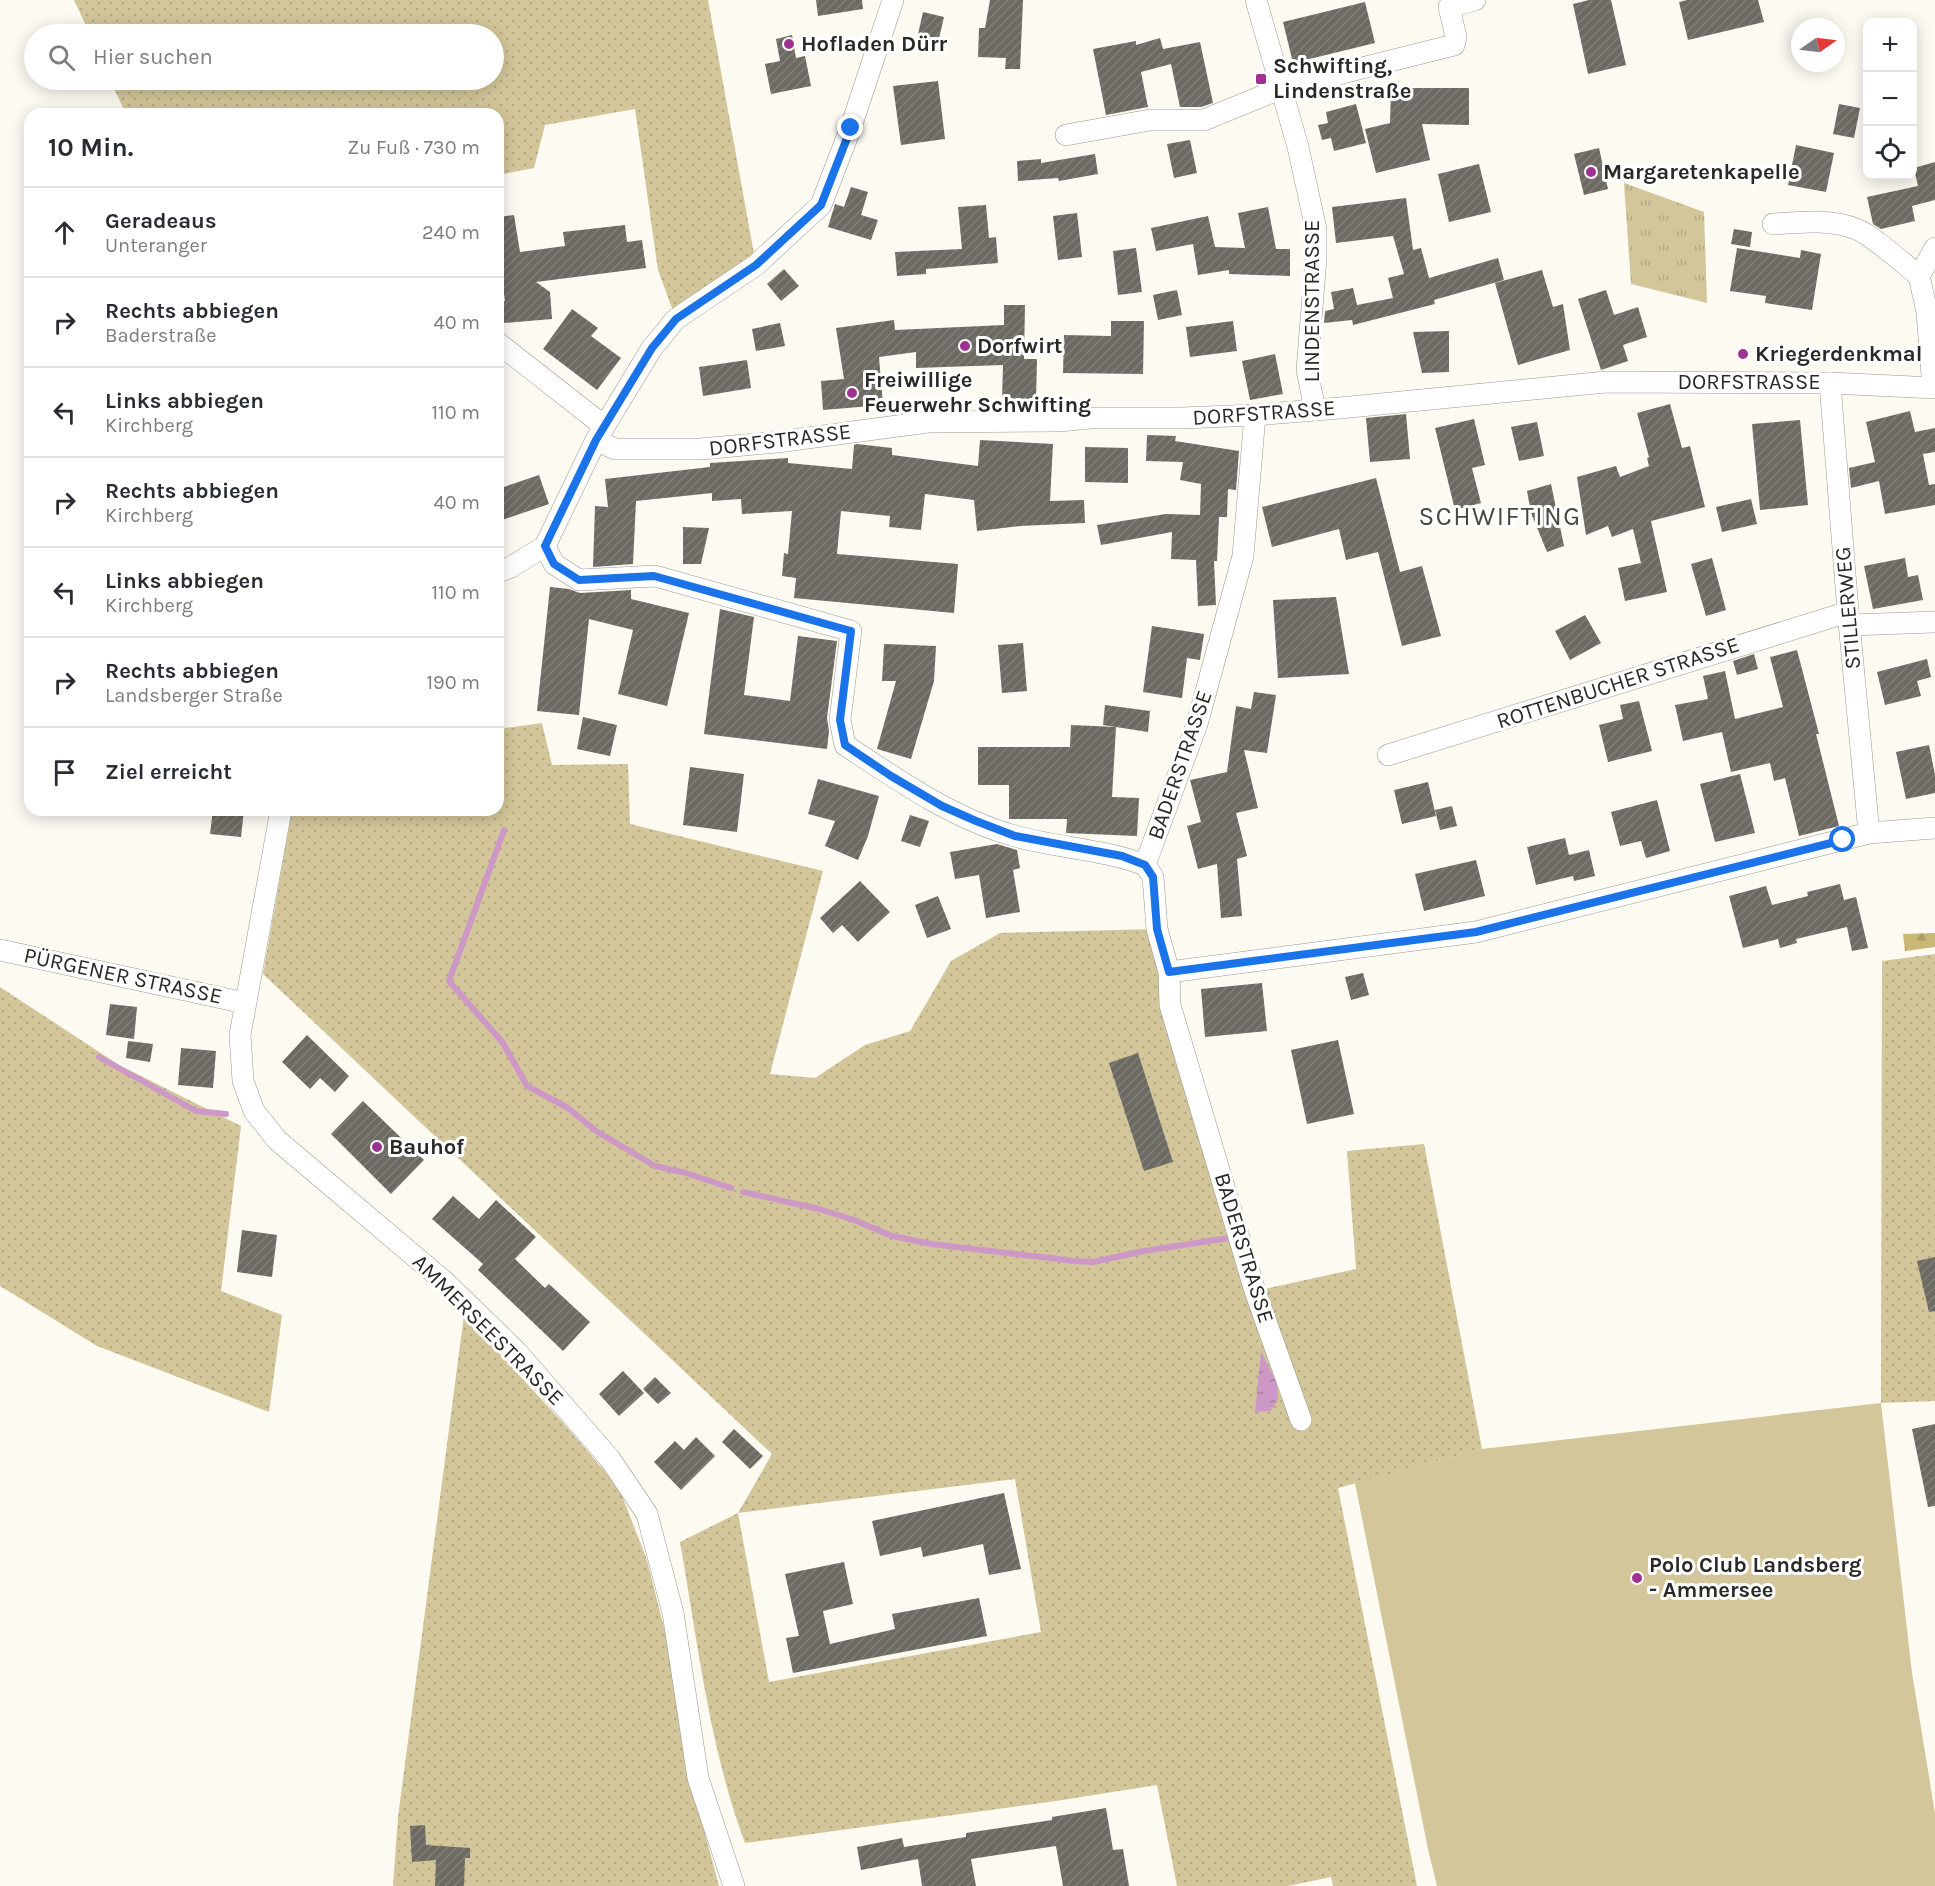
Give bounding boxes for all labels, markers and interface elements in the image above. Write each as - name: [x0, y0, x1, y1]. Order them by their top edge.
- north arrow: [1791, 18, 1845, 72]
- map controls: [1863, 18, 1917, 180]
- button: +: [1863, 18, 1917, 72]
- search box: [24, 24, 504, 90]
- place label: Hofladen Dürr: [801, 31, 948, 57]
- marker: Hofladen Dürr: [782, 37, 796, 51]
- icon: search: [45, 41, 78, 74]
- text: Hier suchen: [93, 44, 213, 70]
- place label: Schwifting, Lindenstraße: [1273, 53, 1411, 104]
- marker: Schwifting, Lindenstraße: [1254, 72, 1268, 86]
- button: −: [1863, 72, 1917, 126]
- route end: [837, 114, 863, 140]
- button: locate: [1863, 126, 1917, 180]
- text: 10 Min.: [48, 132, 133, 163]
- text: Zu Fuß · 730 m: [347, 136, 480, 159]
- place label: Margaretenkapelle: [1603, 159, 1800, 185]
- marker: Margaretenkapelle: [1584, 165, 1598, 179]
- text: Geradeaus: [105, 208, 217, 234]
- icon: ahead: [48, 216, 81, 249]
- street label: LINDENSTRASSE: [1299, 220, 1325, 382]
- text: 240 m: [422, 221, 480, 244]
- text: Unteranger: [105, 234, 207, 257]
- text: Rechts abbiegen: [105, 298, 279, 324]
- icon: right: [48, 306, 81, 339]
- text: 40 m: [434, 311, 480, 334]
- text: Baderstraße: [105, 324, 217, 347]
- place label: Dorfwirt: [977, 333, 1063, 359]
- marker: Dorfwirt: [958, 339, 972, 353]
- place label: Kriegerdenkmal: [1755, 341, 1922, 367]
- marker: Kriegerdenkmal: [1736, 347, 1750, 361]
- place label: Freiwillige Feuerwehr Schwifting: [864, 367, 1091, 418]
- street label: DORFSTRASSE: [1677, 369, 1821, 395]
- marker: Freiwillige Feuerwehr Schwifting: [845, 386, 859, 400]
- text: Links abbiegen: [105, 388, 264, 414]
- street label: DORFSTRASSE: [1192, 395, 1336, 431]
- icon: left: [48, 396, 81, 429]
- text: 110 m: [431, 401, 480, 424]
- text: Kirchberg: [105, 414, 193, 437]
- street label: DORFSTRASSE: [707, 418, 853, 462]
- text: Rechts abbiegen: [105, 478, 279, 504]
- icon: right: [48, 486, 81, 519]
- text: 40 m: [434, 491, 480, 514]
- district label: SCHWIFTING: [1418, 501, 1582, 532]
- text: Kirchberg: [105, 504, 193, 527]
- street label: STILLERWEG: [1830, 546, 1866, 670]
- text: Links abbiegen: [105, 568, 264, 594]
- icon: left: [48, 576, 81, 609]
- text: 110 m: [431, 581, 480, 604]
- text: Kirchberg: [105, 594, 193, 617]
- street label: ROTTENBUCHER STRASSE: [1493, 631, 1743, 735]
- text: Rechts abbiegen: [105, 658, 279, 684]
- icon: right: [48, 666, 81, 699]
- text: 190 m: [426, 671, 480, 694]
- text: Landsberger Straße: [105, 684, 283, 707]
- street label: BADERSTRASSE: [1142, 687, 1218, 843]
- icon: arrive: [48, 756, 81, 789]
- text: Ziel erreicht: [105, 759, 232, 785]
- route start: [1829, 826, 1855, 852]
- street label: PÜRGENER STRASSE: [21, 942, 225, 1010]
- place label: Bauhof: [389, 1134, 465, 1160]
- marker: Bauhof: [370, 1140, 384, 1154]
- street label: BADERSTRASSE: [1209, 1170, 1279, 1326]
- street label: AMMERSEESTRASSE: [407, 1249, 569, 1411]
- place label: Polo Club Landsberg - Ammersee: [1649, 1552, 1862, 1603]
- marker: Polo Club Landsberg - Ammersee: [1630, 1571, 1644, 1585]

